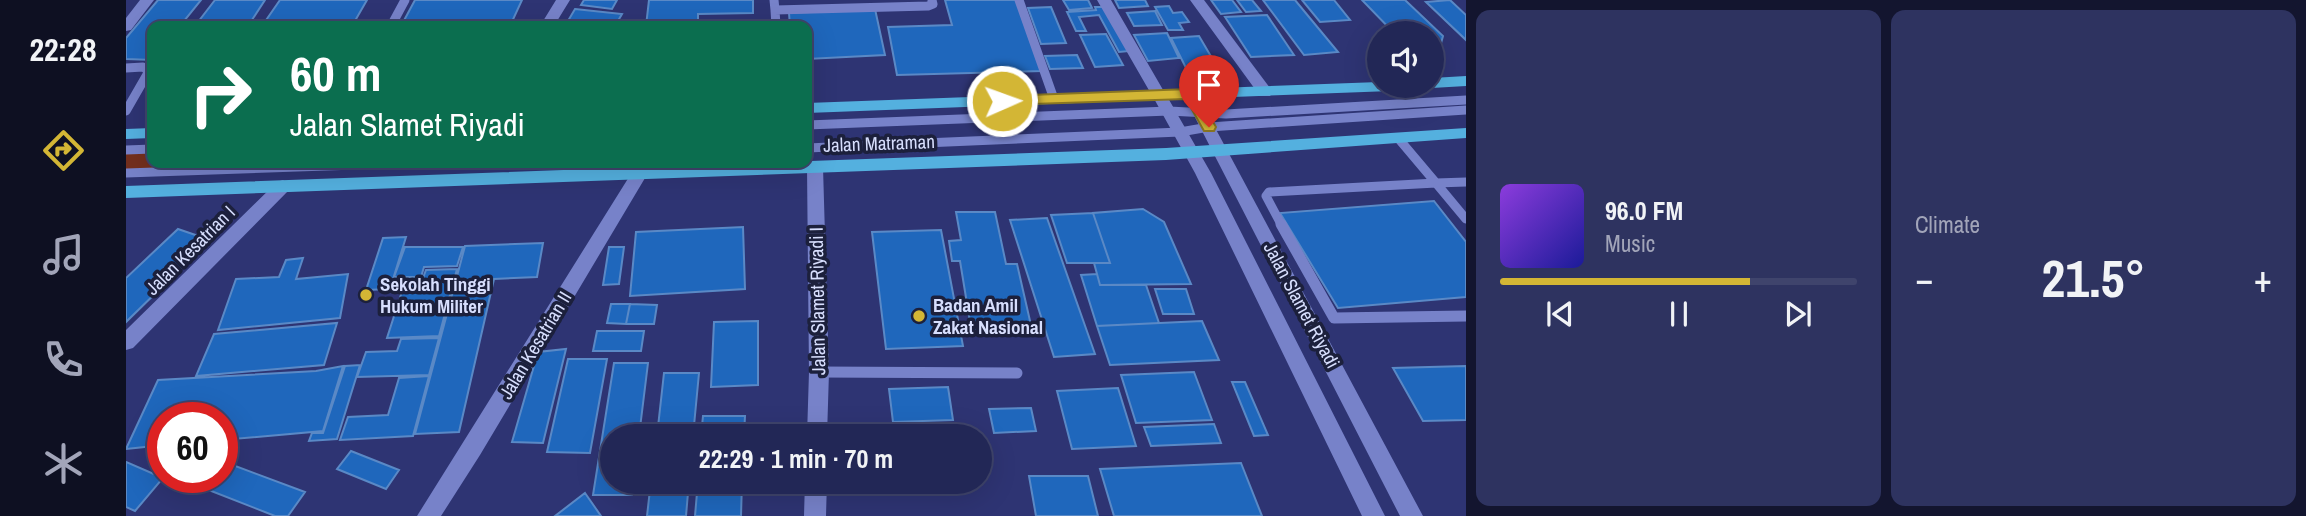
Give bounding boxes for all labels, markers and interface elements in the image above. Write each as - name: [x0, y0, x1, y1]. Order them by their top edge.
- map controls: [1367, 21, 1444, 98]
- button: sound: [1367, 21, 1444, 98]
- text: 22:28: [29, 28, 97, 71]
- text: 60 m: [290, 40, 382, 106]
- icon: right: [175, 49, 266, 140]
- pin: [1179, 55, 1239, 127]
- position arrow: [965, 64, 1039, 138]
- icon: arrive: [1190, 66, 1228, 104]
- text: Jalan Slamet Riyadi: [290, 103, 525, 146]
- icon: directions: [39, 126, 88, 175]
- street label: Jalan Matraman: [823, 128, 935, 158]
- text: 96.0 FM: [1605, 193, 1683, 228]
- street label: Jalan Kesatrian I: [139, 199, 241, 301]
- text: Climate: [1915, 209, 1980, 240]
- street label: Jalan Slamet Riyadi I: [803, 227, 831, 375]
- text: Music: [1605, 228, 1655, 259]
- icon: music: [39, 230, 88, 279]
- street label: Jalan Slamet Riyadi: [1258, 237, 1346, 373]
- text: 21.5°: [2042, 243, 2145, 313]
- text: −: [1915, 253, 1933, 304]
- text: +: [2254, 253, 2272, 304]
- place label: Sekolah Tinggi Hukum Militer: [380, 271, 491, 319]
- street label: Jalan Kesatrian II: [493, 286, 577, 404]
- marker: Sekolah Tinggi Hukum Militer: [358, 287, 374, 303]
- place label: Badan Amil Zakat Nasional: [933, 292, 1043, 340]
- icon: previous: [1541, 295, 1579, 333]
- icon: pause: [1660, 295, 1698, 333]
- icon: next: [1779, 295, 1817, 333]
- marker: Badan Amil Zakat Nasional: [911, 308, 927, 324]
- icon: phone: [39, 335, 88, 384]
- speed limit sign: 60: [147, 402, 238, 493]
- icon: climate: [39, 439, 88, 488]
- text: 22:29 · 1 min · 70 m: [699, 441, 893, 476]

